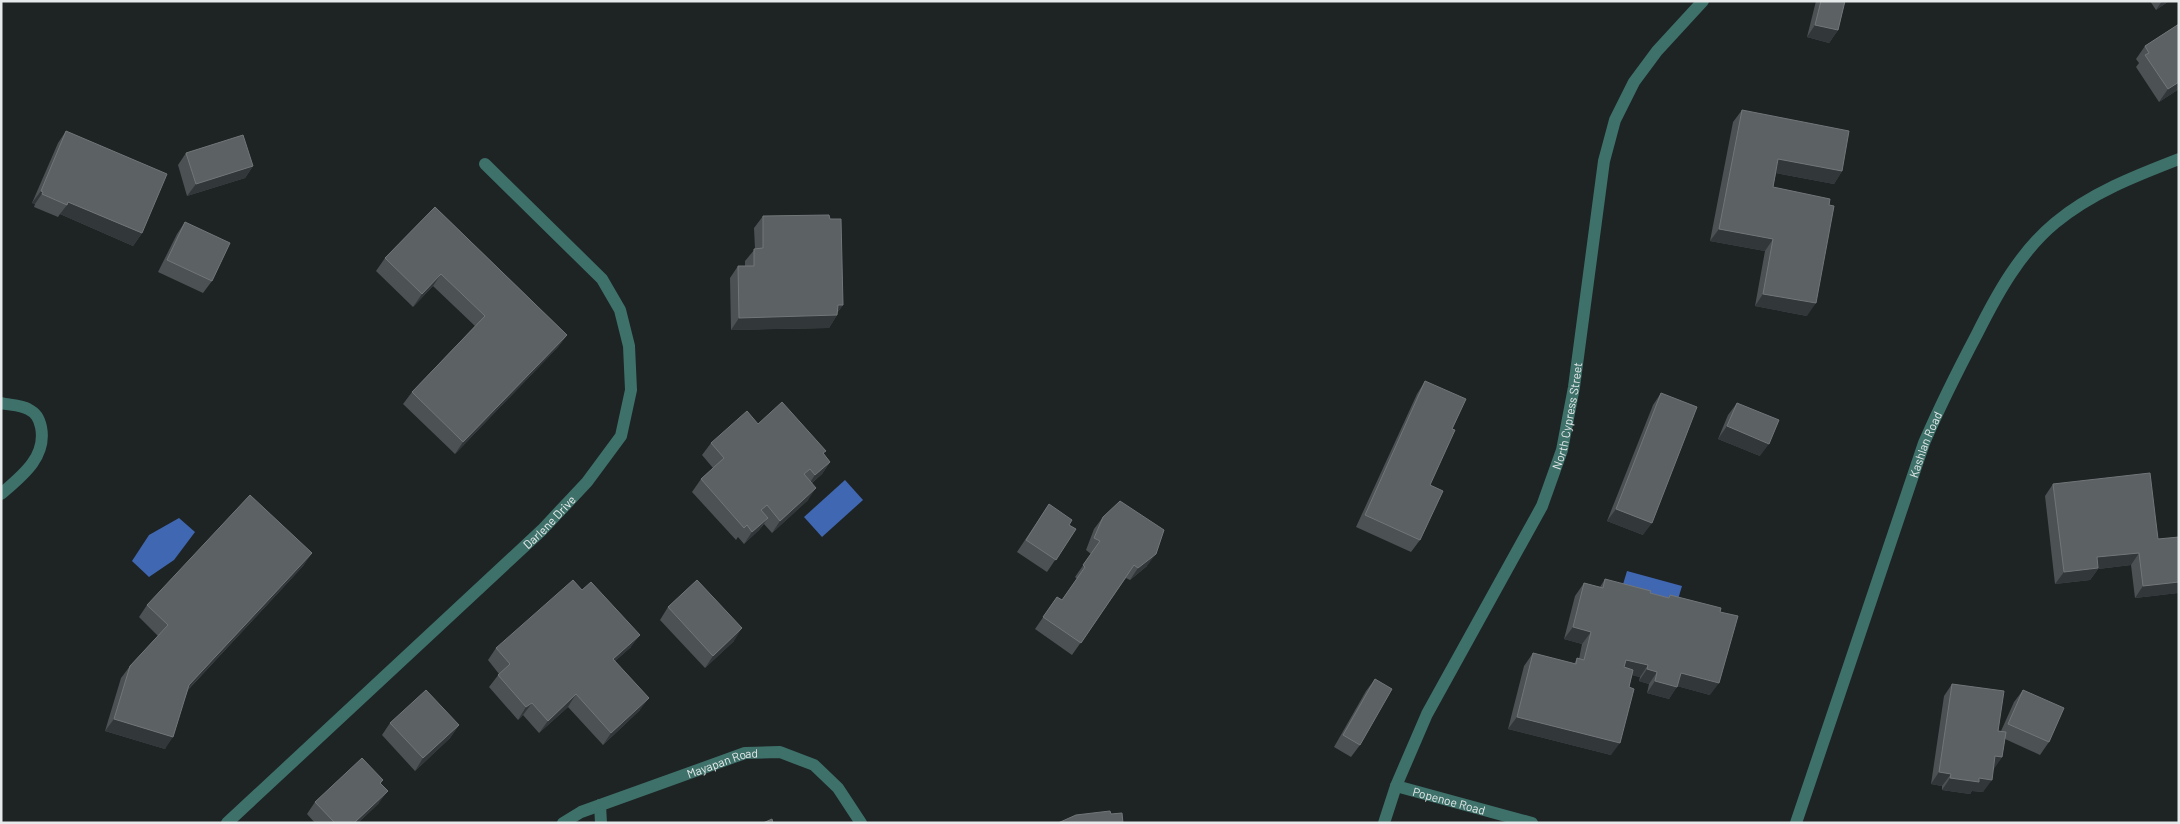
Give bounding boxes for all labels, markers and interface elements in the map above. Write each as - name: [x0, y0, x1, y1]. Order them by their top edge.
- street label: North Cypress Street: [1549, 361, 1584, 471]
- street label: Kashlan Road: [1906, 409, 1944, 479]
- street label: Darlene Drive: [520, 492, 578, 551]
- street label: Mayapan Road: [685, 746, 758, 780]
- street label: Popenoe Road: [1411, 784, 1487, 817]

